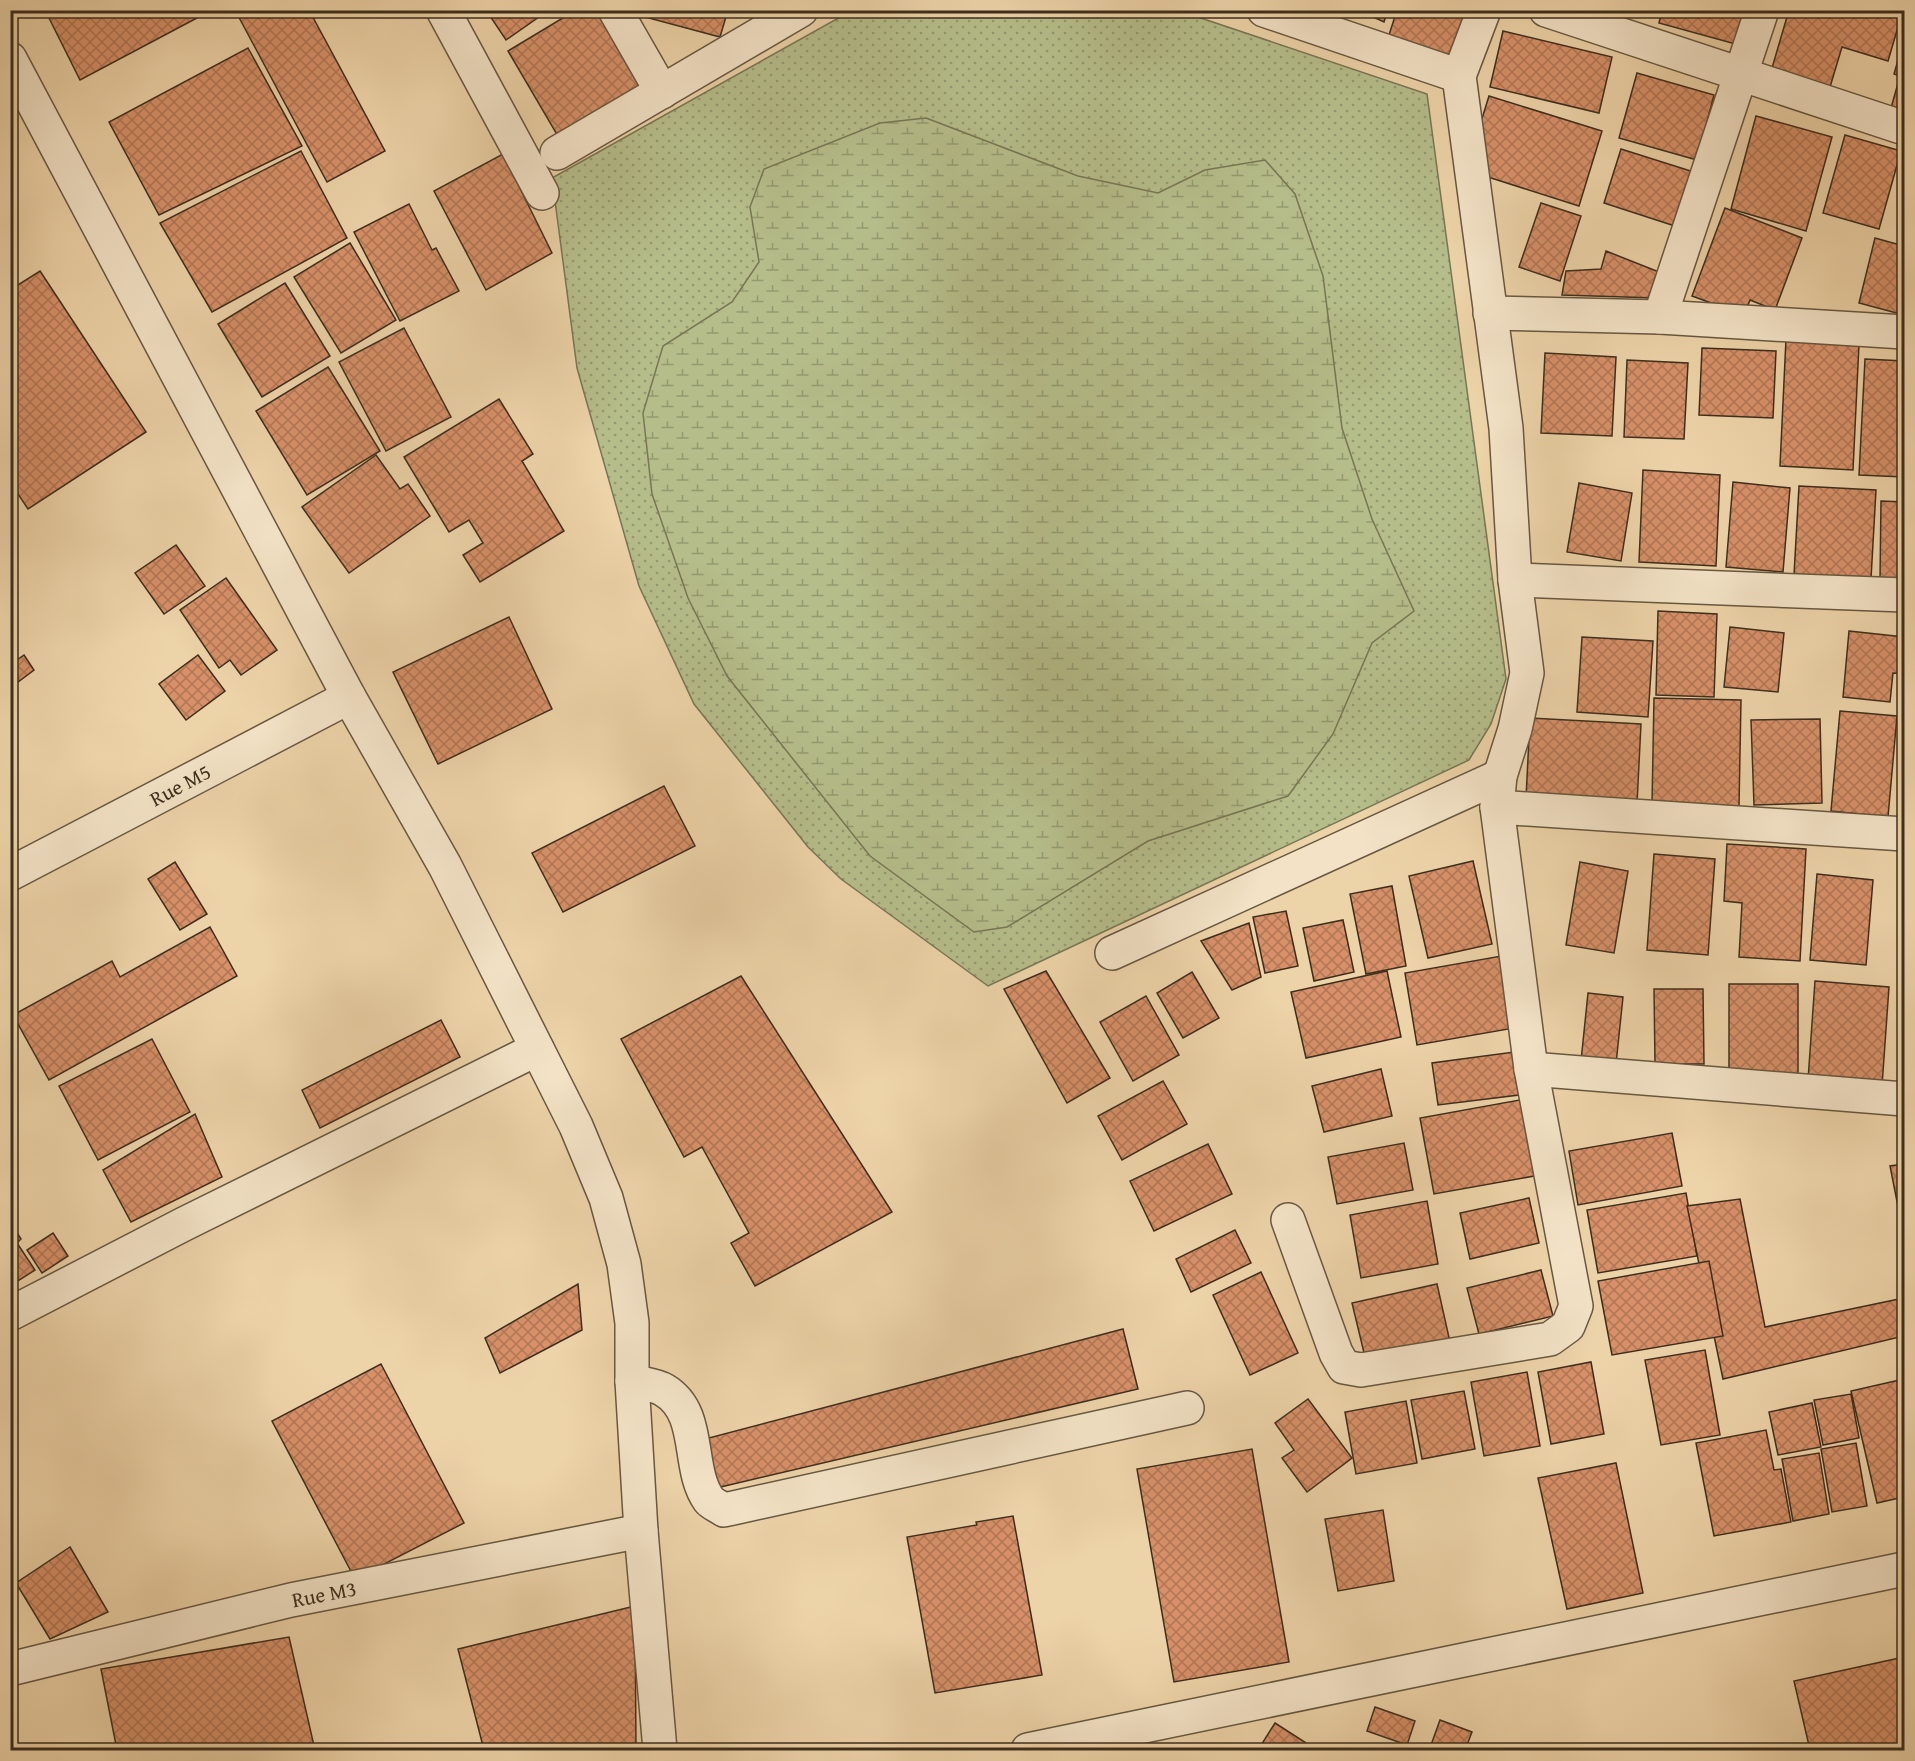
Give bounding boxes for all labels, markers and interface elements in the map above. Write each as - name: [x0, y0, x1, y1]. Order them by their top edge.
- street label: Rue M5: [144, 756, 216, 814]
- street label: Rue M3: [289, 1573, 359, 1615]

